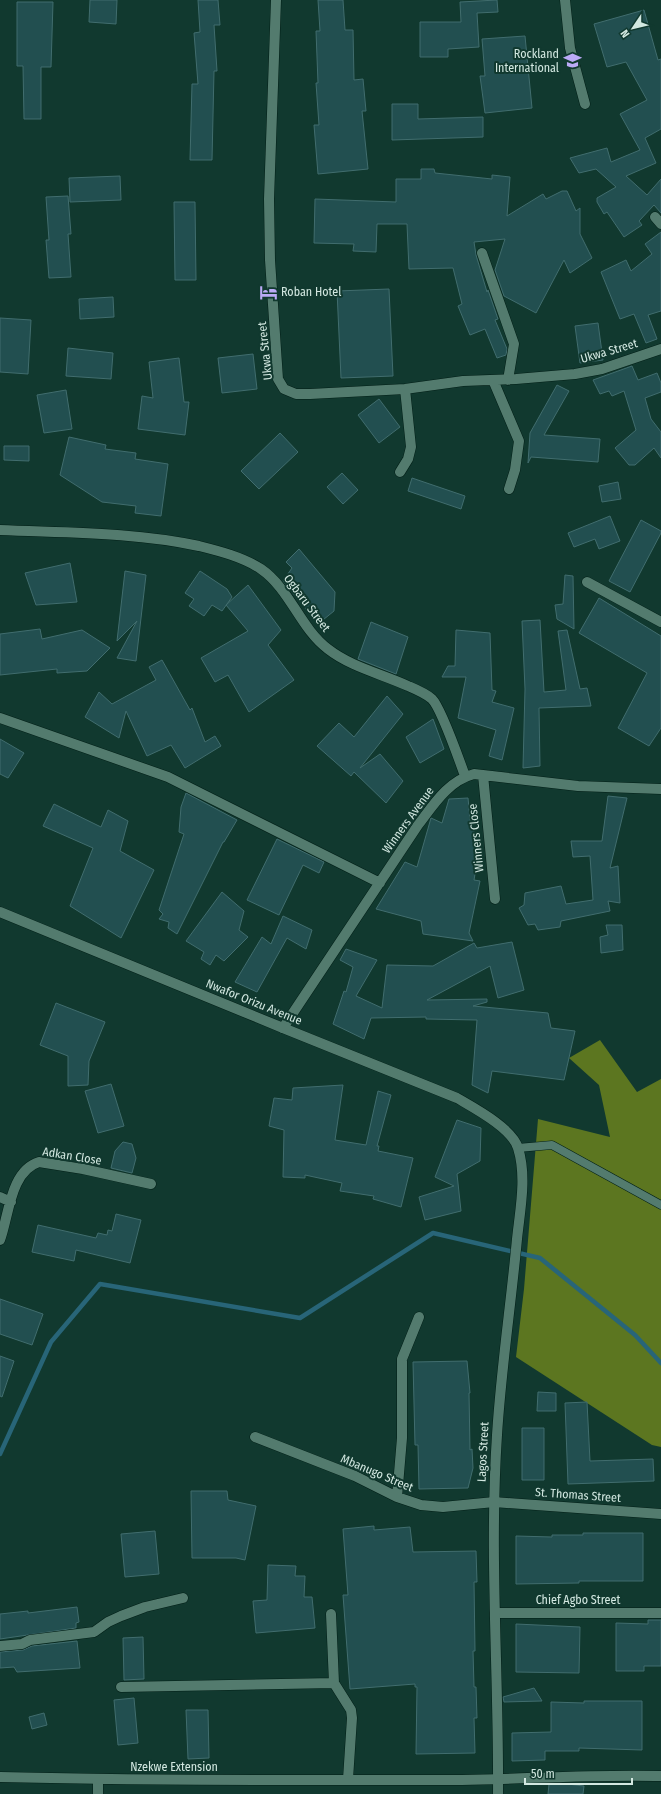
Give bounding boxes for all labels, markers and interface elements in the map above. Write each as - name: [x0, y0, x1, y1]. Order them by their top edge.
- north arrow: [613, 8, 653, 48]
- text: N: [618, 27, 632, 40]
- place label: Rockland International: [495, 47, 559, 75]
- school or university icon: Rockland International: [562, 51, 582, 71]
- hotel icon: Roban Hotel: [258, 282, 278, 302]
- place label: Roban Hotel: [281, 285, 341, 299]
- street label: Ukwa Street: [255, 321, 275, 381]
- street label: Ukwa Street: [579, 336, 639, 366]
- street label: Ogbaru Street: [281, 572, 333, 634]
- street label: Winners Avenue: [379, 784, 437, 856]
- street label: Winners Close: [465, 803, 487, 873]
- street label: Nwafor Orizu Avenue: [204, 976, 304, 1028]
- street label: Adkan Close: [41, 1144, 103, 1168]
- street label: Lagos Street: [474, 1422, 492, 1482]
- street label: Mbanugo Street: [339, 1451, 415, 1495]
- street label: St. Thomas Street: [535, 1485, 621, 1505]
- street label: Chief Agbo Street: [536, 1593, 620, 1607]
- street label: Nzekwe Extension: [130, 1760, 218, 1774]
- scale bar: [525, 1760, 632, 1786]
- text: 50 m: [531, 1767, 555, 1781]

